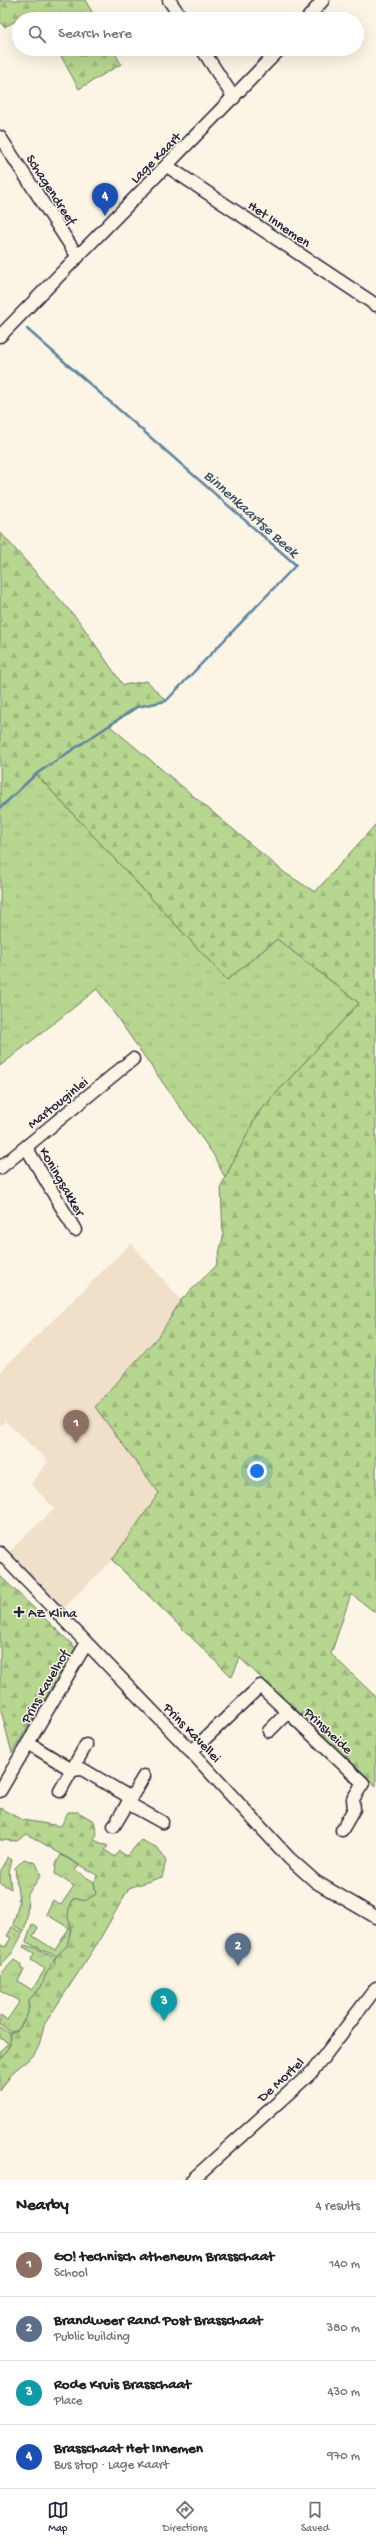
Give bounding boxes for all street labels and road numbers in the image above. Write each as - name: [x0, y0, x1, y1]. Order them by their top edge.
- street label: Lage Kaart: [128, 129, 187, 188]
- street label: Schagendreef: [21, 152, 80, 230]
- street label: Het Innemen: [244, 198, 313, 252]
- street label: Martouginlei: [25, 1074, 92, 1134]
- street label: Koningsakker: [34, 1145, 88, 1221]
- street label: Prins Kavelhof: [18, 1646, 75, 1728]
- street label: Prins Kavellei: [158, 1700, 224, 1767]
- street label: Prinsheide: [299, 1704, 356, 1759]
- street label: De Mortel: [254, 2055, 309, 2107]

